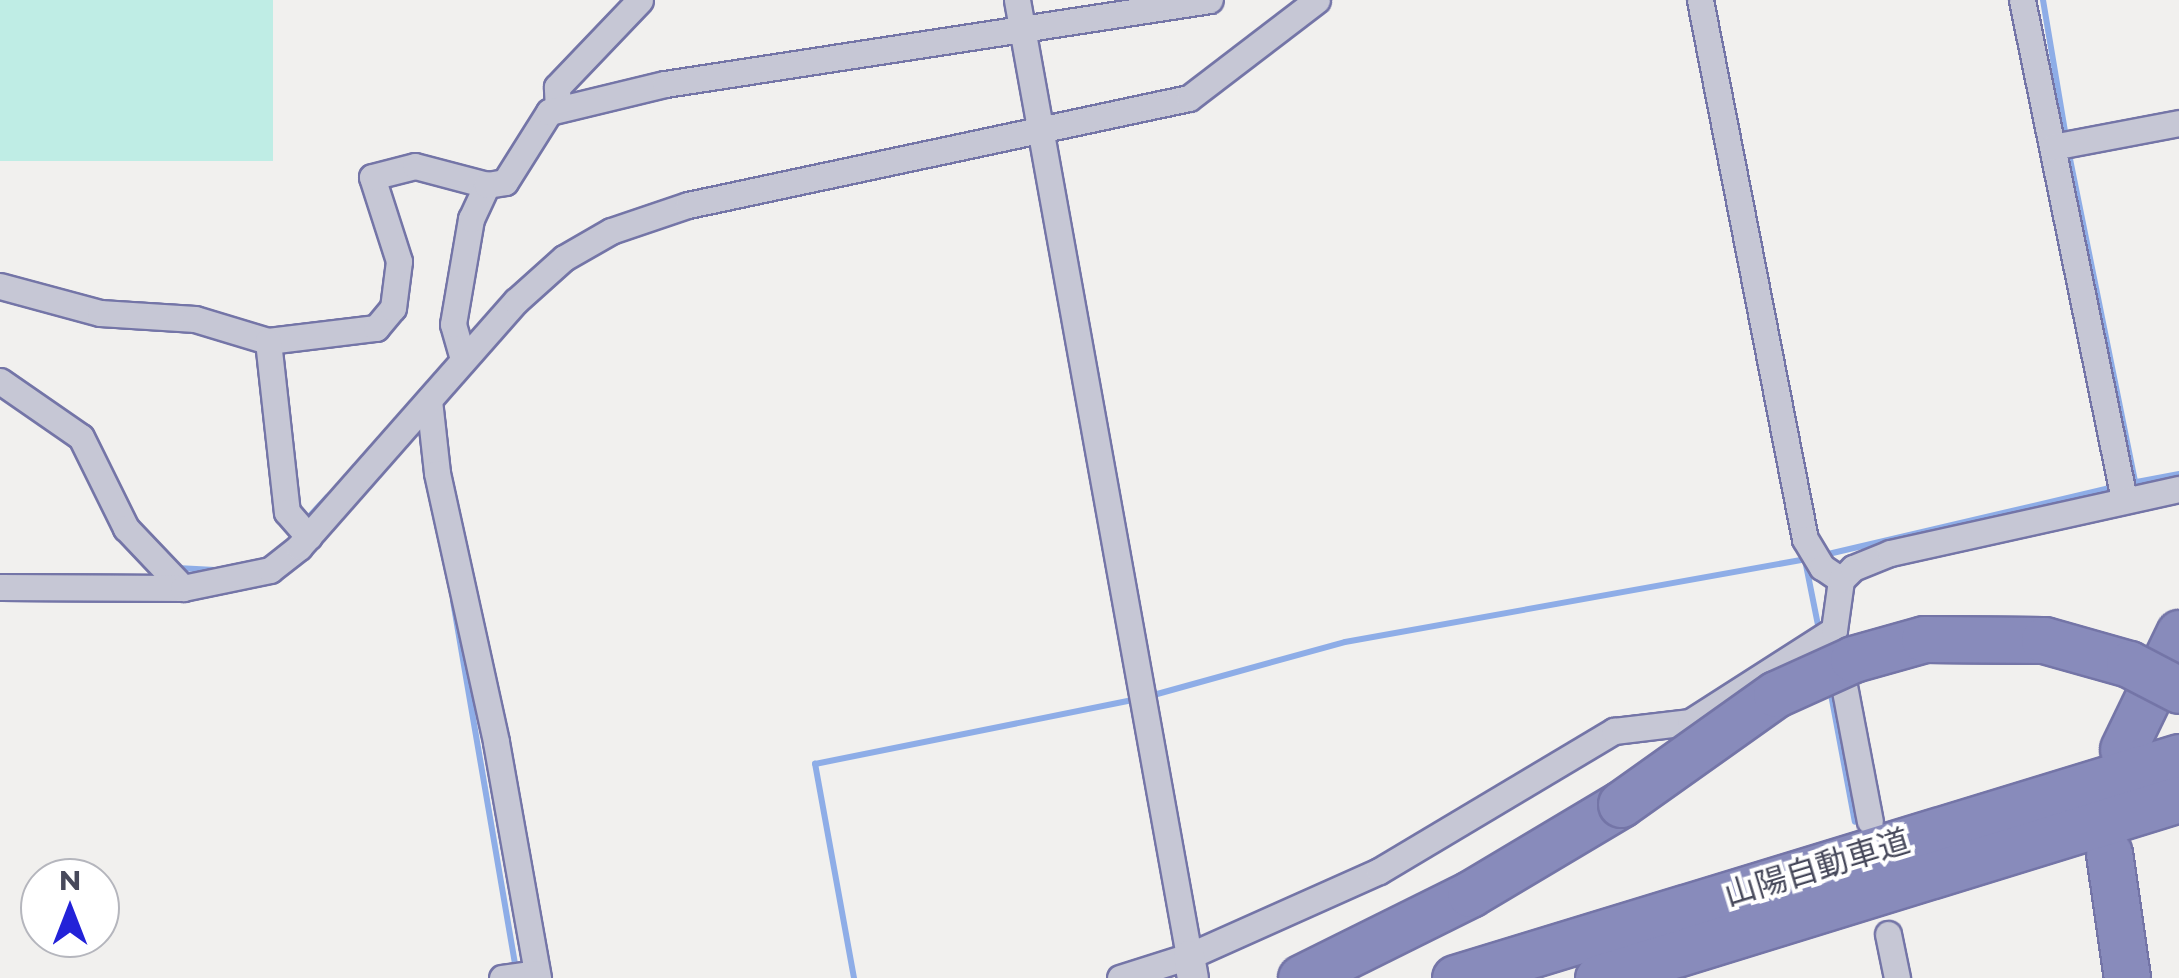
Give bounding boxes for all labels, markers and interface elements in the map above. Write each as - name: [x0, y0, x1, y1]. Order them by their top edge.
- street label: 山陽自動車道: [1720, 822, 1914, 914]
- north arrow: [20, 858, 120, 958]
- text: N: [59, 863, 81, 897]

